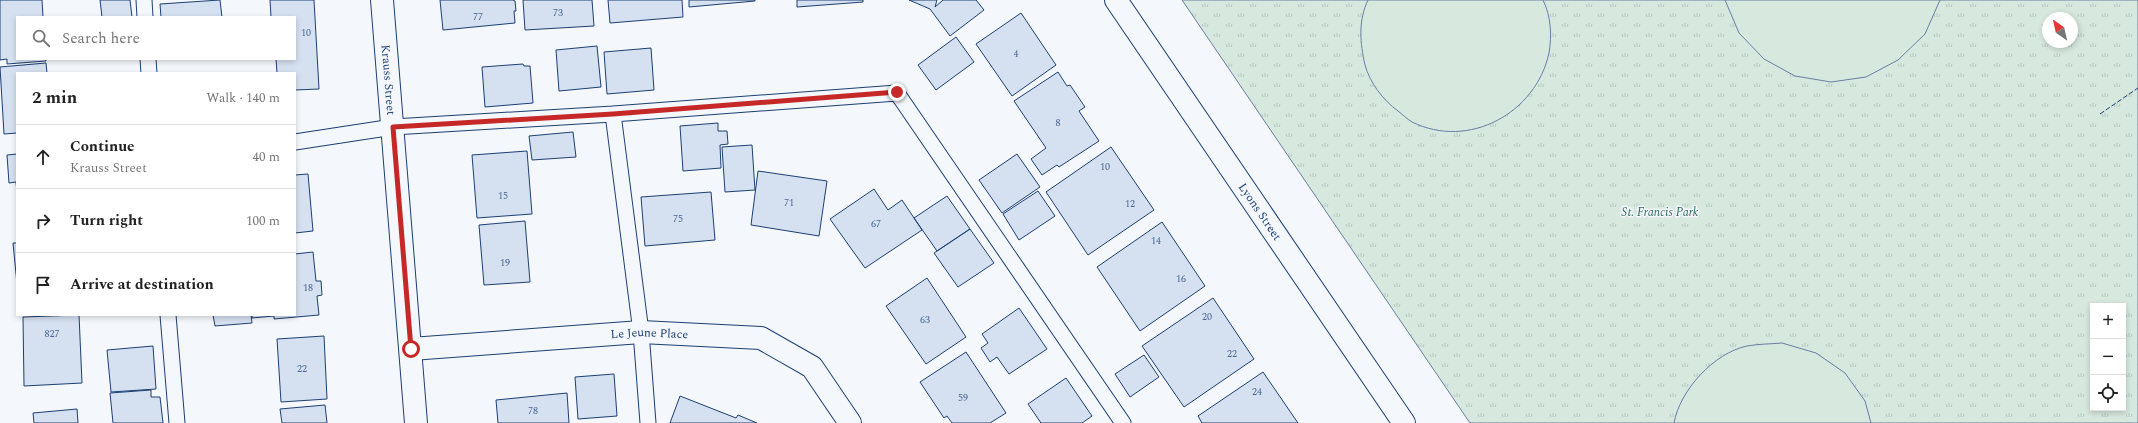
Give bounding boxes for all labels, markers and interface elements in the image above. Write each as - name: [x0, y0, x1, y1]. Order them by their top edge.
- house number: 73: [553, 5, 563, 21]
- house number: 77: [473, 9, 483, 25]
- north arrow: [2042, 12, 2078, 48]
- search box: [16, 16, 296, 60]
- house number: 10: [301, 25, 311, 41]
- icon: search: [30, 27, 52, 49]
- text: Search here: [62, 27, 140, 50]
- street label: Krauss Street: [376, 44, 401, 116]
- house number: 4: [1014, 46, 1019, 62]
- route end: [888, 83, 906, 101]
- text: 2 min: [32, 85, 77, 111]
- text: Walk · 140 m: [206, 88, 280, 108]
- house number: 8: [1056, 115, 1061, 131]
- text: Continue: [70, 135, 135, 158]
- icon: ahead: [32, 146, 54, 168]
- text: 40 m: [253, 147, 280, 167]
- text: Krauss Street: [70, 158, 147, 178]
- house number: 10: [1100, 159, 1110, 175]
- street label: Lyons Street: [1234, 179, 1287, 244]
- house number: 15: [498, 188, 508, 204]
- house number: 71: [784, 195, 794, 211]
- house number: 12: [1125, 196, 1135, 212]
- park label: St. Francis Park: [1622, 203, 1699, 222]
- text: Turn right: [70, 209, 143, 232]
- icon: right: [32, 210, 54, 232]
- text: 100 m: [246, 211, 280, 231]
- house number: 75: [673, 211, 683, 227]
- house number: 67: [871, 216, 881, 232]
- house number: 14: [1151, 233, 1161, 249]
- house number: 19: [500, 255, 510, 271]
- house number: 16: [1176, 271, 1186, 287]
- text: Arrive at destination: [70, 273, 214, 296]
- icon: arrive: [32, 274, 54, 296]
- house number: 18: [303, 280, 313, 296]
- map controls: [2090, 303, 2126, 411]
- button: +: [2090, 303, 2126, 339]
- house number: 20: [1202, 309, 1212, 325]
- house number: 63: [920, 312, 930, 328]
- street label: Le Jeune Place: [610, 322, 689, 344]
- house number: 827: [45, 326, 60, 342]
- button: −: [2090, 339, 2126, 375]
- route start: [402, 340, 420, 358]
- house number: 22: [1227, 346, 1237, 362]
- house number: 22: [297, 361, 307, 377]
- button: locate: [2090, 375, 2126, 411]
- house number: 24: [1252, 384, 1262, 400]
- house number: 59: [958, 390, 968, 406]
- house number: 78: [528, 403, 538, 419]

